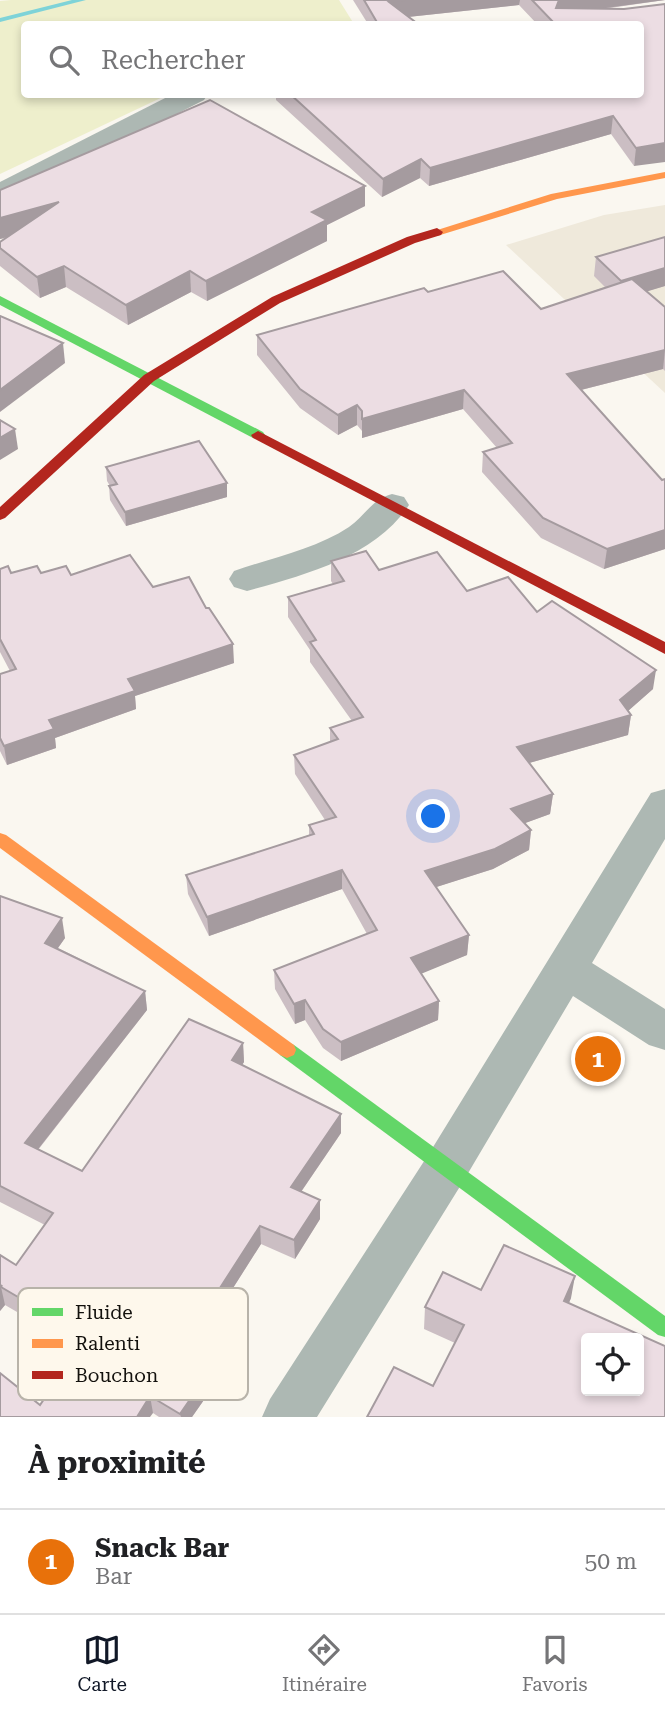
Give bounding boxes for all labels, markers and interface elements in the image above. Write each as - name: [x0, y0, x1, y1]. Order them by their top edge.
- search box: [21, 21, 644, 98]
- icon: search: [45, 41, 83, 79]
- text: Rechercher: [101, 45, 245, 75]
- your location: [416, 799, 450, 833]
- pin: 1: [575, 1033, 621, 1085]
- legend: [18, 1288, 248, 1400]
- text: Fluide: [75, 1301, 133, 1324]
- text: Ralenti: [75, 1332, 140, 1355]
- map controls: [581, 1333, 644, 1396]
- button: locate: [581, 1333, 644, 1396]
- text: Bouchon: [75, 1364, 158, 1387]
- text: À proximité: [28, 1445, 206, 1480]
- text: Snack Bar: [95, 1533, 229, 1563]
- text: 1: [45, 1548, 57, 1575]
- text: 50 m: [584, 1548, 637, 1575]
- text: Bar: [95, 1563, 132, 1590]
- tab: Carte: [78, 1631, 127, 1696]
- tab: Itinéraire: [282, 1631, 367, 1696]
- tab: Favoris: [522, 1631, 587, 1696]

